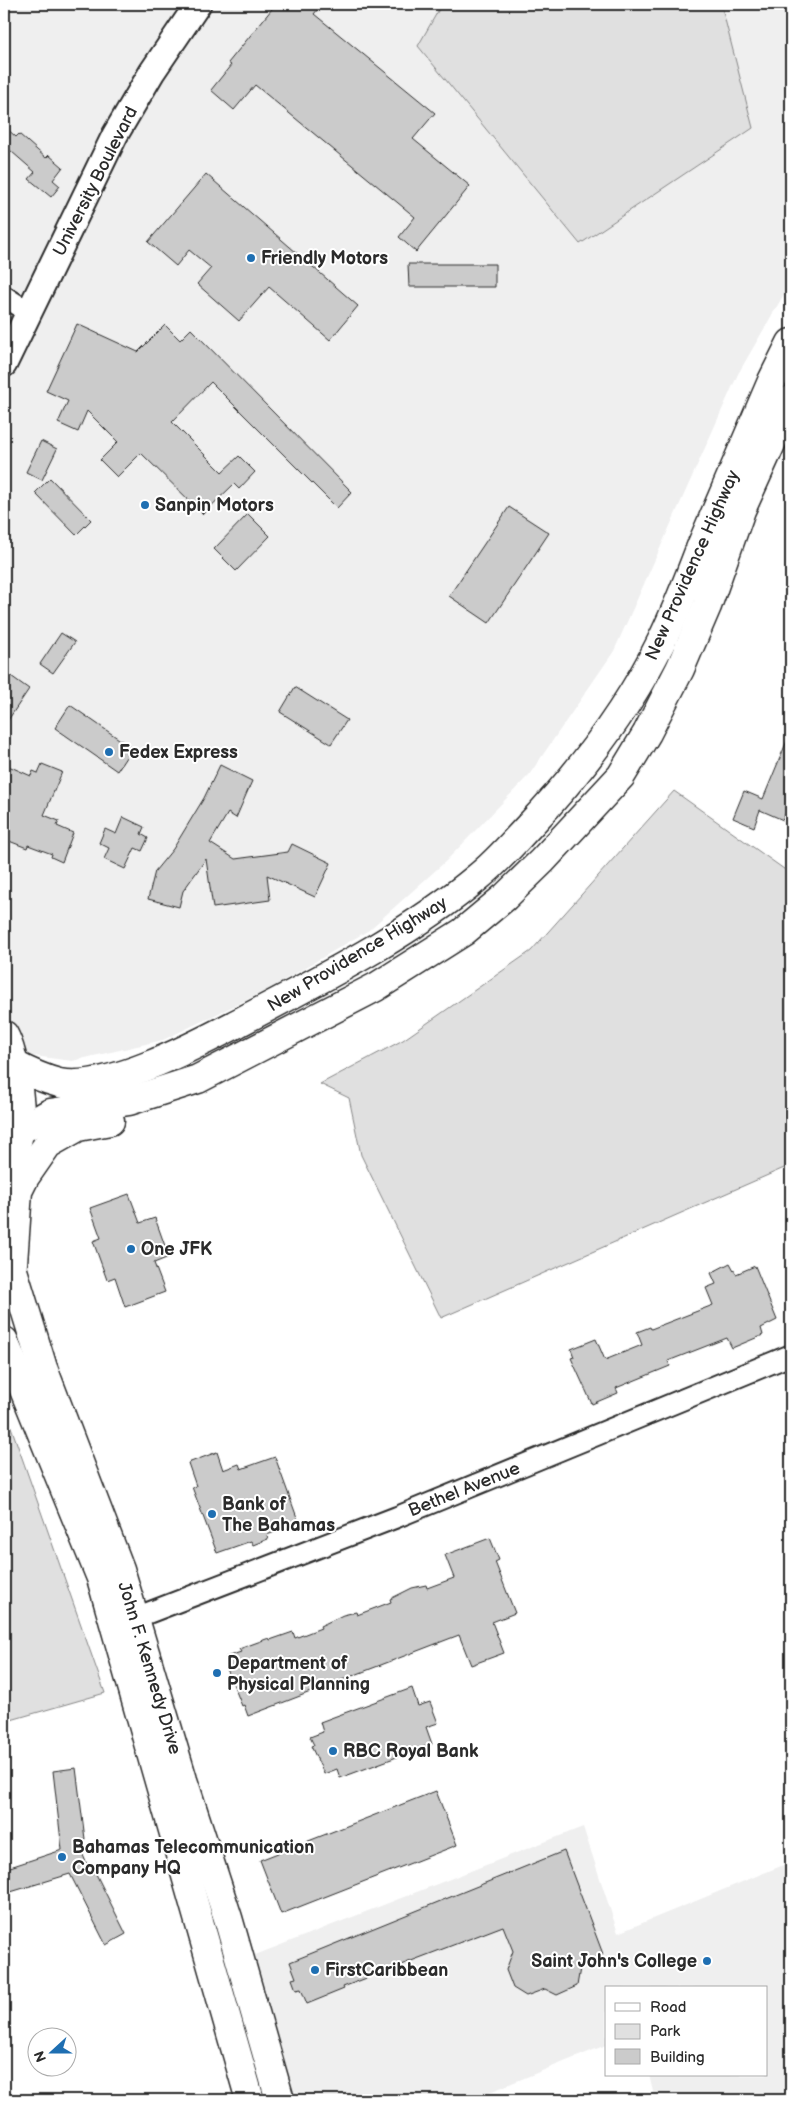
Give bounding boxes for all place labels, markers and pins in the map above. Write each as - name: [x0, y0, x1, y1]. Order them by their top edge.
- place label: Friendly Motors: [261, 248, 388, 269]
- marker: Friendly Motors: [245, 252, 257, 264]
- place label: Sanpin Motors: [155, 495, 274, 516]
- marker: Sanpin Motors: [139, 499, 151, 511]
- place label: Fedex Express: [119, 742, 238, 763]
- marker: Fedex Express: [103, 746, 115, 758]
- place label: One JFK: [141, 1239, 212, 1260]
- marker: One JFK: [125, 1243, 137, 1255]
- place label: Bank of The Bahamas: [222, 1494, 335, 1536]
- marker: Bank of The Bahamas: [206, 1508, 218, 1520]
- place label: Department of Physical Planning: [227, 1653, 370, 1695]
- marker: Department of Physical Planning: [211, 1667, 223, 1679]
- place label: RBC Royal Bank: [343, 1741, 479, 1762]
- marker: RBC Royal Bank: [327, 1745, 339, 1757]
- place label: Bahamas Telecommunication Company HQ: [72, 1837, 314, 1879]
- marker: Bahamas Telecommunication Company HQ: [56, 1851, 68, 1863]
- place label: Saint John's College: [531, 1951, 697, 1972]
- marker: Saint John's College: [701, 1955, 713, 1967]
- place label: FirstCaribbean: [325, 1960, 448, 1981]
- marker: FirstCaribbean: [309, 1964, 321, 1976]

